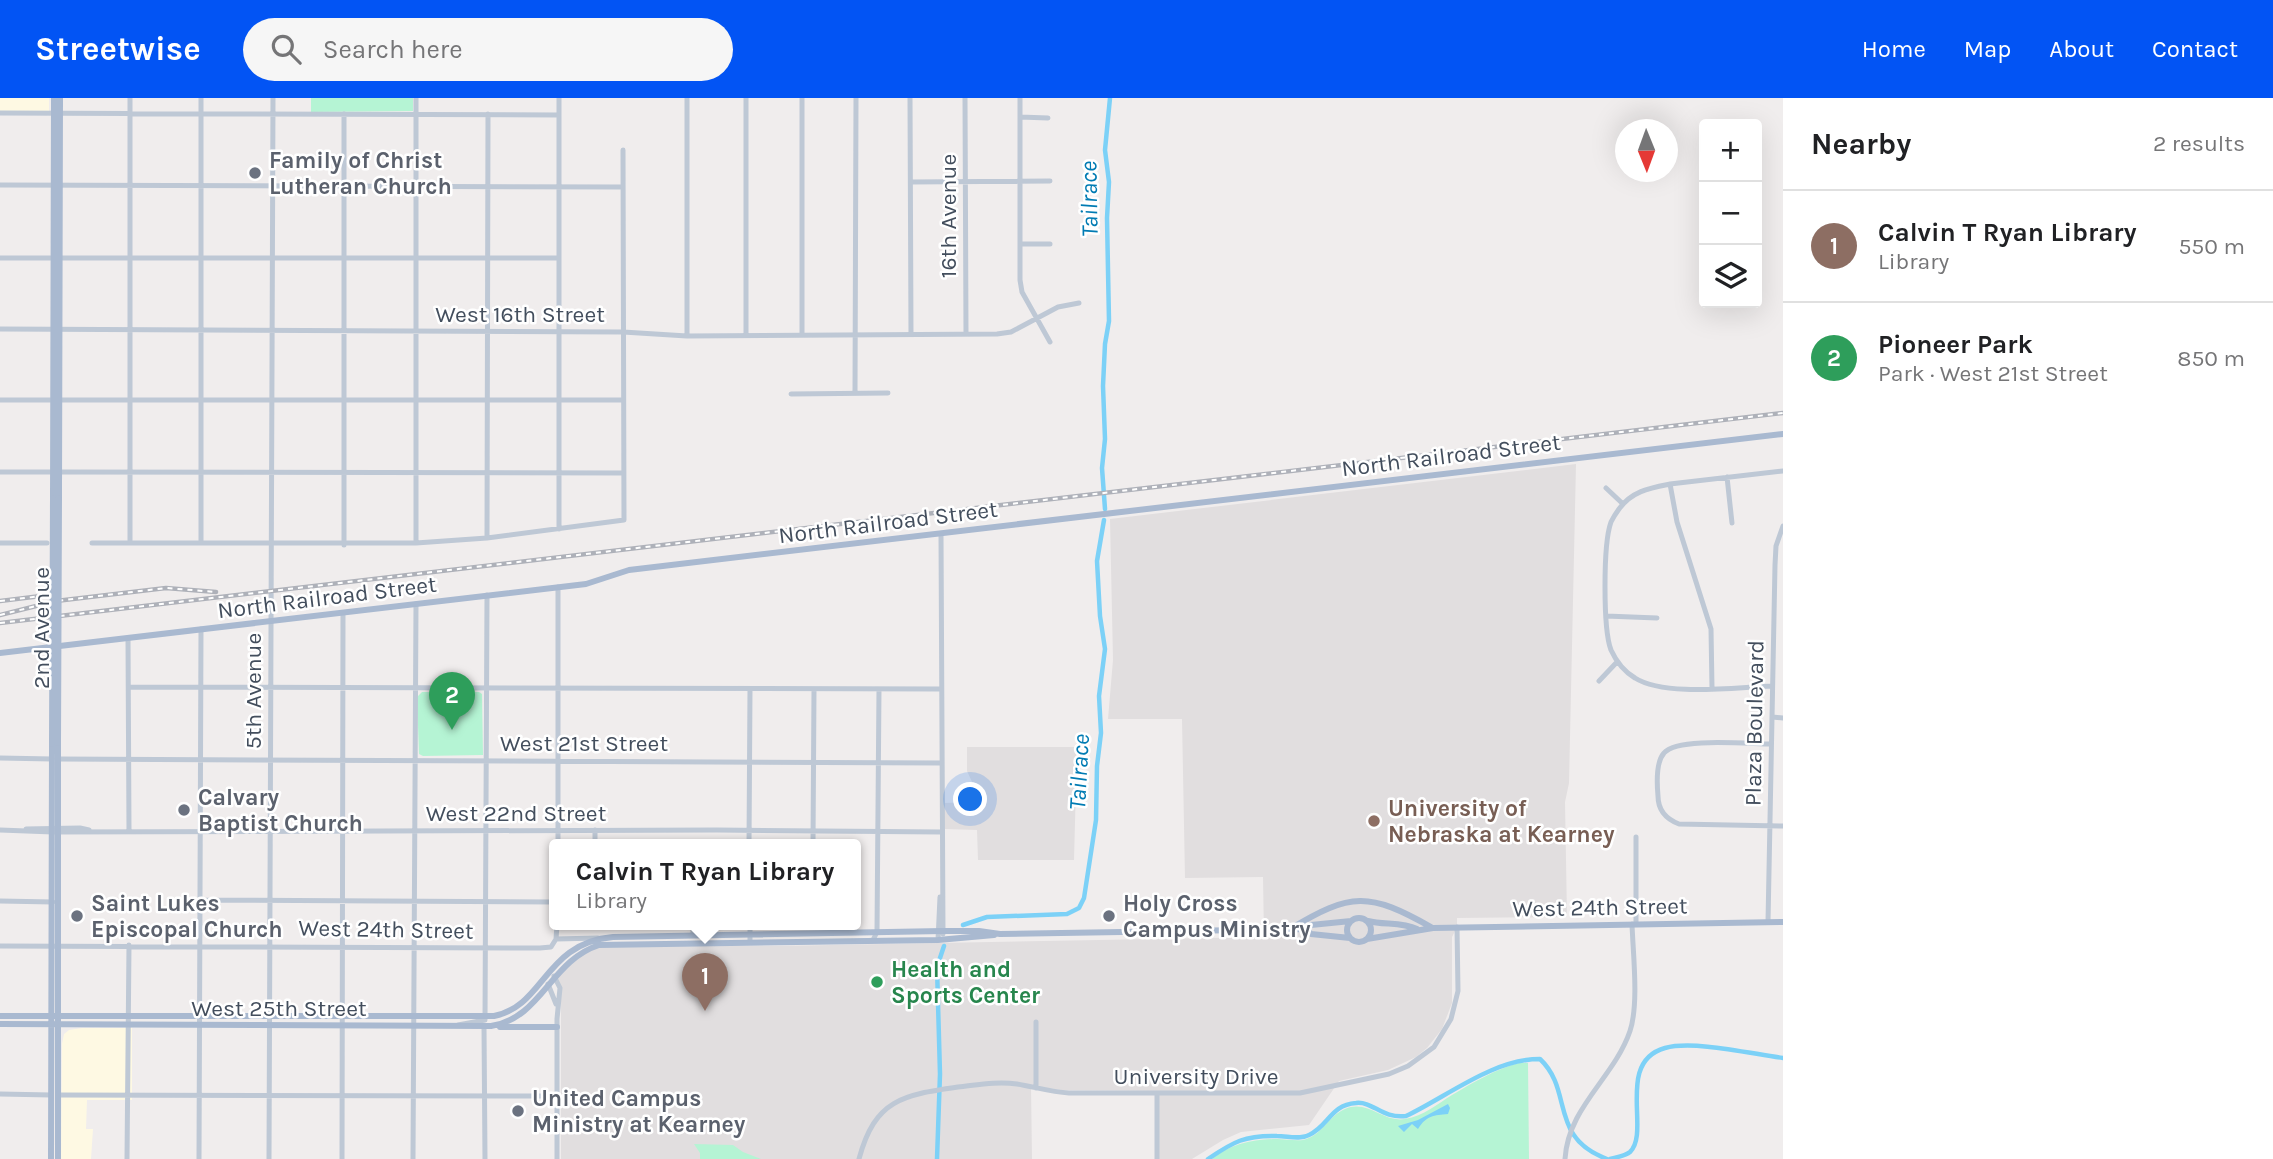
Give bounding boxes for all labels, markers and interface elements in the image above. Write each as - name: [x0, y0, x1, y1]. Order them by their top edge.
- search box: [243, 18, 733, 81]
- text: Streetwise: [35, 30, 201, 68]
- icon: search: [267, 30, 305, 68]
- text: Search here: [323, 34, 463, 65]
- text: Home: [1862, 35, 1926, 63]
- text: Map: [1964, 35, 2011, 63]
- text: About: [2049, 35, 2114, 63]
- text: Contact: [2152, 35, 2238, 63]
- north arrow: [1615, 119, 1678, 182]
- map controls: [1699, 119, 1762, 308]
- button: +: [1699, 119, 1762, 182]
- text: Nearby: [1811, 126, 1911, 162]
- text: 2 results: [2153, 130, 2245, 157]
- place label: Family of Christ Lutheran Church: [269, 147, 452, 200]
- street label: 16th Avenue: [935, 154, 962, 278]
- water label: Tailrace: [1074, 161, 1104, 237]
- marker: Family of Christ Lutheran Church: [247, 165, 263, 181]
- button: −: [1699, 182, 1762, 245]
- text: Calvin T Ryan Library: [1878, 217, 2137, 248]
- text: 1: [1830, 233, 1838, 260]
- text: 550 m: [2178, 233, 2245, 260]
- button: layers: [1699, 245, 1762, 308]
- text: Library: [1878, 248, 1949, 275]
- street label: West 16th Street: [435, 301, 605, 328]
- text: Pioneer Park: [1878, 329, 2033, 360]
- text: 2: [1827, 345, 1841, 372]
- text: 850 m: [2177, 345, 2245, 372]
- text: Park · West 21st Street: [1878, 360, 2108, 387]
- street label: North Railroad Street: [1340, 429, 1562, 482]
- street label: North Railroad Street: [777, 496, 999, 549]
- street label: 2nd Avenue: [28, 567, 55, 689]
- street label: North Railroad Street: [216, 571, 438, 624]
- street label: 5th Avenue: [240, 633, 267, 749]
- street label: Plaza Boulevard: [1740, 640, 1769, 806]
- pin: 2: [429, 672, 475, 730]
- street label: West 21st Street: [500, 730, 668, 757]
- water label: Tailrace: [1063, 733, 1095, 811]
- your location: [953, 782, 987, 816]
- place label: Calvary Baptist Church: [198, 784, 363, 837]
- place label: University of Nebraska at Kearney: [1388, 795, 1615, 848]
- street label: West 22nd Street: [426, 800, 607, 827]
- marker: Calvary Baptist Church: [176, 802, 192, 818]
- marker: University of Nebraska at Kearney: [1366, 813, 1382, 829]
- popup: [549, 839, 861, 930]
- text: Calvin T Ryan Library: [576, 856, 834, 887]
- text: Library: [576, 887, 647, 914]
- place label: Saint Lukes Episcopal Church: [91, 890, 283, 943]
- place label: Holy Cross Campus Ministry: [1123, 890, 1311, 943]
- street label: West 24th Street: [1512, 892, 1688, 923]
- marker: Saint Lukes Episcopal Church: [69, 908, 85, 924]
- marker: Holy Cross Campus Ministry: [1101, 908, 1117, 924]
- street label: West 24th Street: [298, 914, 474, 945]
- pin: 1: [682, 953, 728, 1011]
- place label: Health and Sports Center: [891, 956, 1040, 1009]
- marker: Health and Sports Center: [869, 974, 885, 990]
- street label: West 25th Street: [191, 995, 367, 1022]
- street label: University Drive: [1114, 1063, 1278, 1090]
- place label: United Campus Ministry at Kearney: [532, 1085, 746, 1138]
- marker: United Campus Ministry at Kearney: [510, 1103, 526, 1119]

